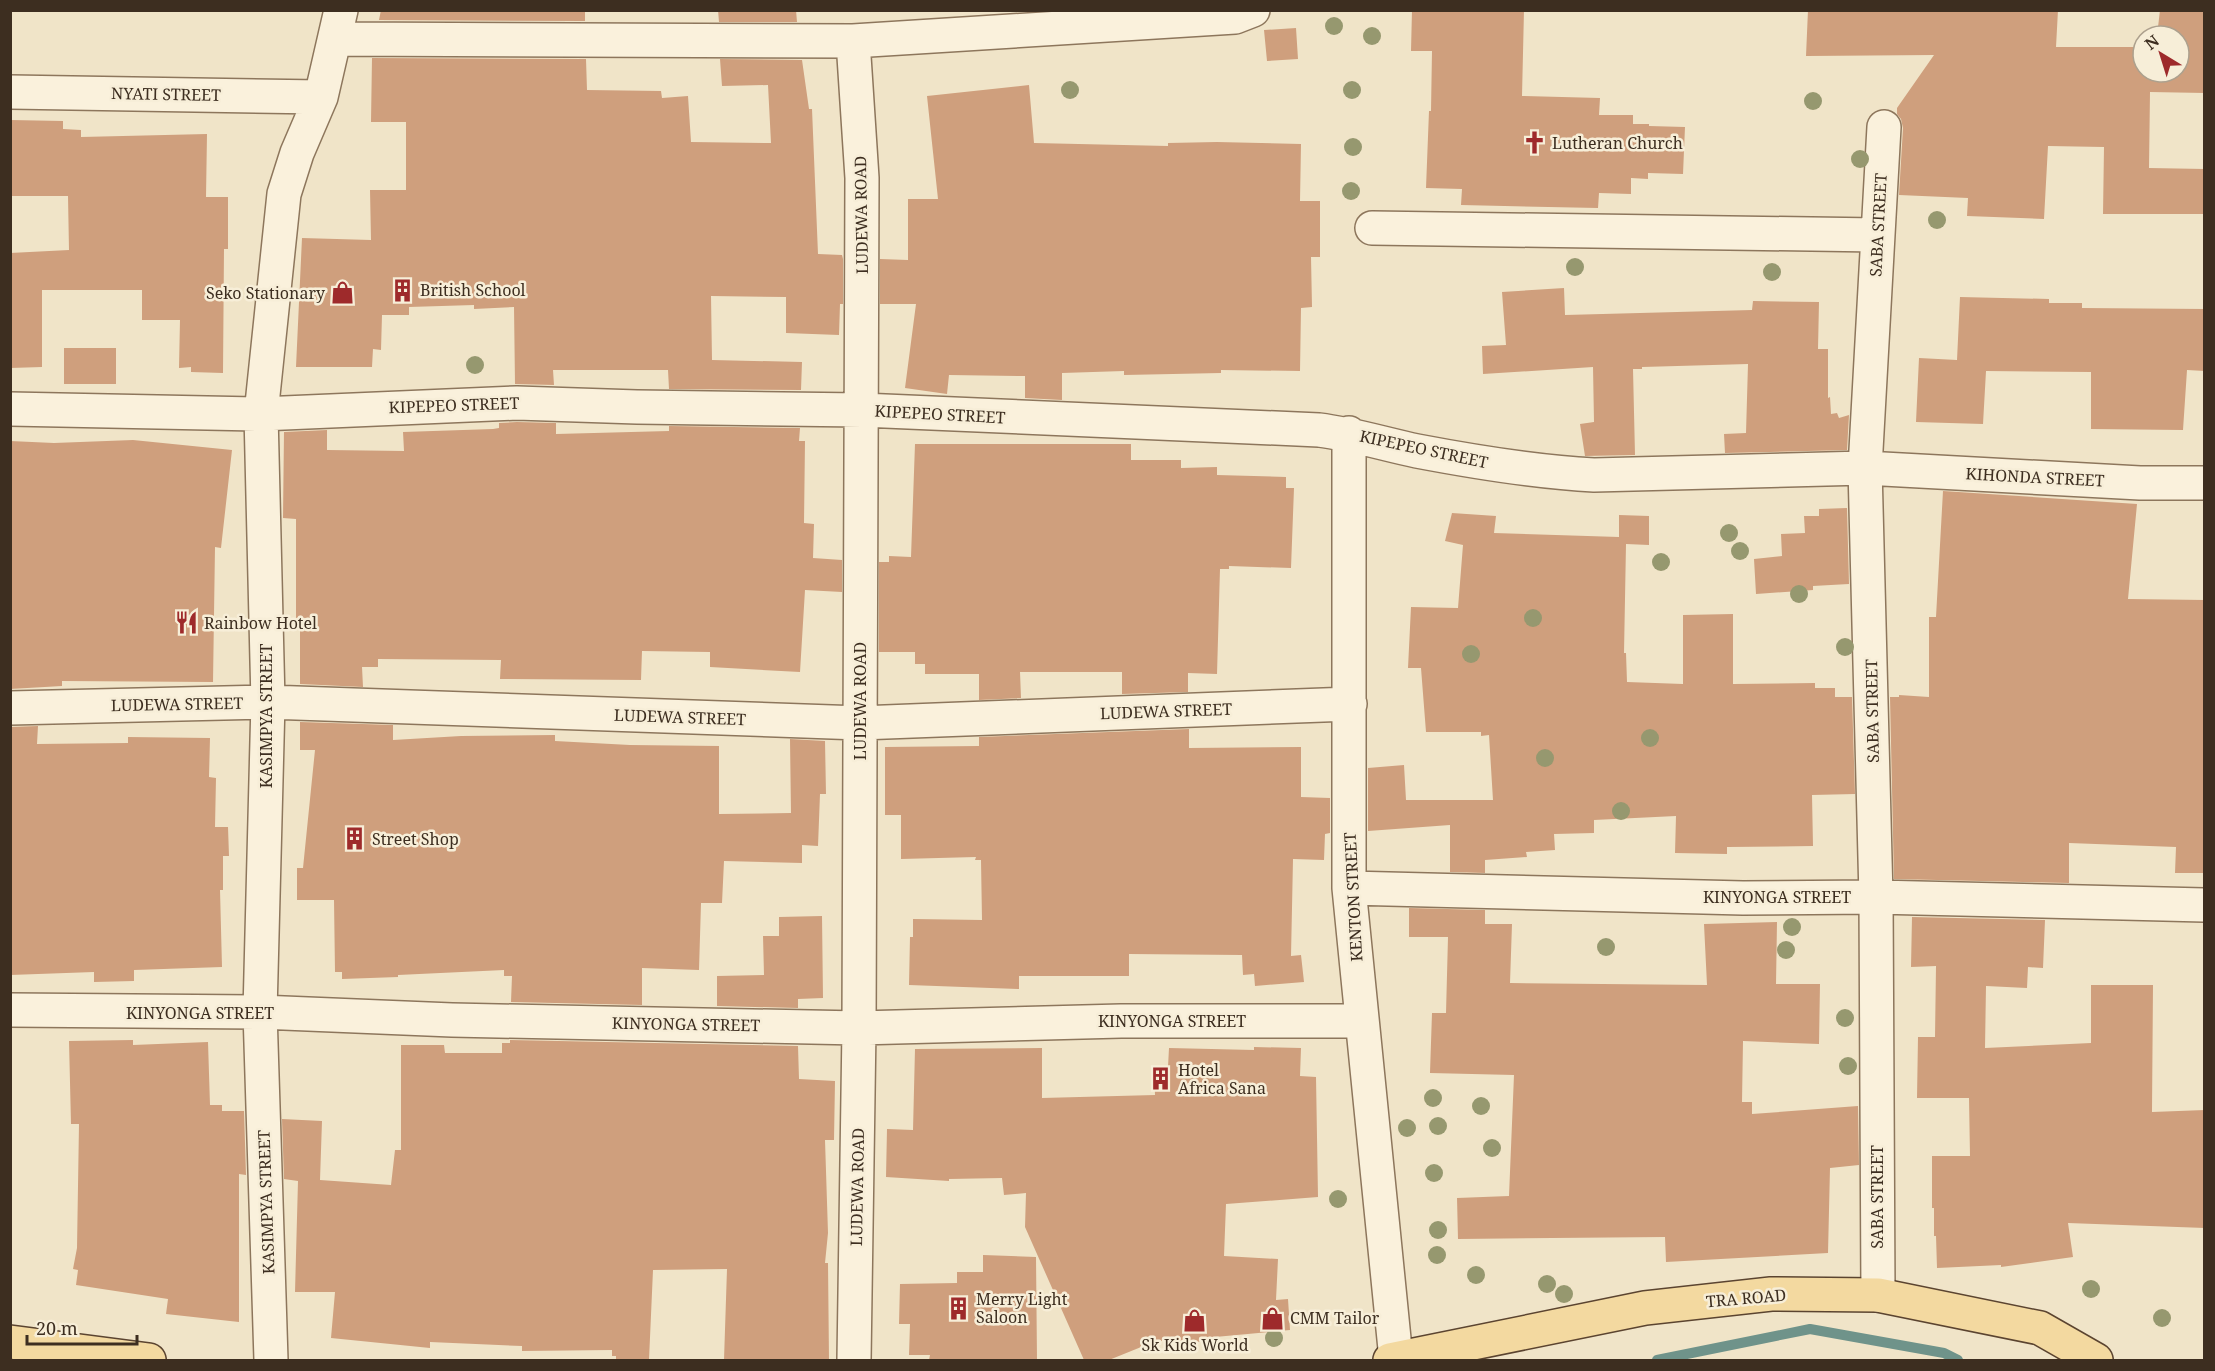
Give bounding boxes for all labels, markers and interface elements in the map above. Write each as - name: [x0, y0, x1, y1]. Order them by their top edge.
- north arrow: [2131, 24, 2191, 84]
- text: N: [2140, 29, 2164, 55]
- street label: NYATI STREET: [111, 82, 221, 106]
- church icon: Lutheran Church: [1521, 130, 1547, 156]
- place label: Lutheran Church: [1552, 132, 1683, 154]
- street label: LUDEWA ROAD: [849, 156, 873, 274]
- street label: SABA STREET: [1864, 172, 1892, 277]
- building icon: British School: [389, 277, 415, 303]
- place label: British School: [420, 279, 526, 301]
- shop icon: Seko Stationary: [330, 280, 356, 306]
- place label: Seko Stationary: [206, 282, 326, 304]
- street label: KIPEPEO STREET: [388, 392, 520, 418]
- street label: KIPEPEO STREET: [874, 400, 1006, 428]
- street label: KIPEPEO STREET: [1358, 425, 1490, 473]
- street label: KIHONDA STREET: [1965, 462, 2105, 492]
- restaurant icon: Rainbow Hotel: [173, 610, 199, 636]
- place label: Rainbow Hotel: [204, 612, 317, 634]
- street label: LUDEWA ROAD: [849, 642, 871, 760]
- street label: KASIMPYA STREET: [255, 644, 277, 788]
- street label: SABA STREET: [1860, 659, 1884, 763]
- street label: LUDEWA STREET: [111, 692, 243, 716]
- street label: LUDEWA STREET: [1100, 698, 1233, 724]
- street label: LUDEWA STREET: [614, 704, 747, 730]
- building icon: Street Shop: [341, 826, 367, 852]
- place label: Street Shop: [372, 828, 459, 850]
- street label: KENTON STREET: [1339, 832, 1367, 962]
- street label: KINYONGA STREET: [1703, 886, 1851, 908]
- street label: KINYONGA STREET: [126, 1002, 274, 1024]
- street label: KINYONGA STREET: [1098, 1010, 1246, 1032]
- street label: KINYONGA STREET: [612, 1012, 760, 1036]
- place label: Hotel Africa Sana: [1178, 1059, 1266, 1099]
- building icon: Hotel Africa Sana: [1147, 1066, 1173, 1092]
- street label: LUDEWA ROAD: [845, 1128, 869, 1246]
- street label: KASIMPYA STREET: [252, 1129, 280, 1275]
- street label: SABA STREET: [1866, 1145, 1888, 1249]
- street label: TRA ROAD: [1705, 1284, 1787, 1312]
- place label: Merry Light Saloon: [976, 1288, 1068, 1328]
- building icon: Merry Light Saloon: [945, 1295, 971, 1321]
- shop icon: CMM Tailor: [1259, 1305, 1285, 1331]
- shop icon: Sk Kids World: [1182, 1307, 1208, 1333]
- place label: CMM Tailor: [1290, 1307, 1380, 1329]
- scale bar: [27, 1308, 136, 1346]
- text: 20 m: [36, 1316, 78, 1340]
- place label: Sk Kids World: [1141, 1334, 1249, 1356]

